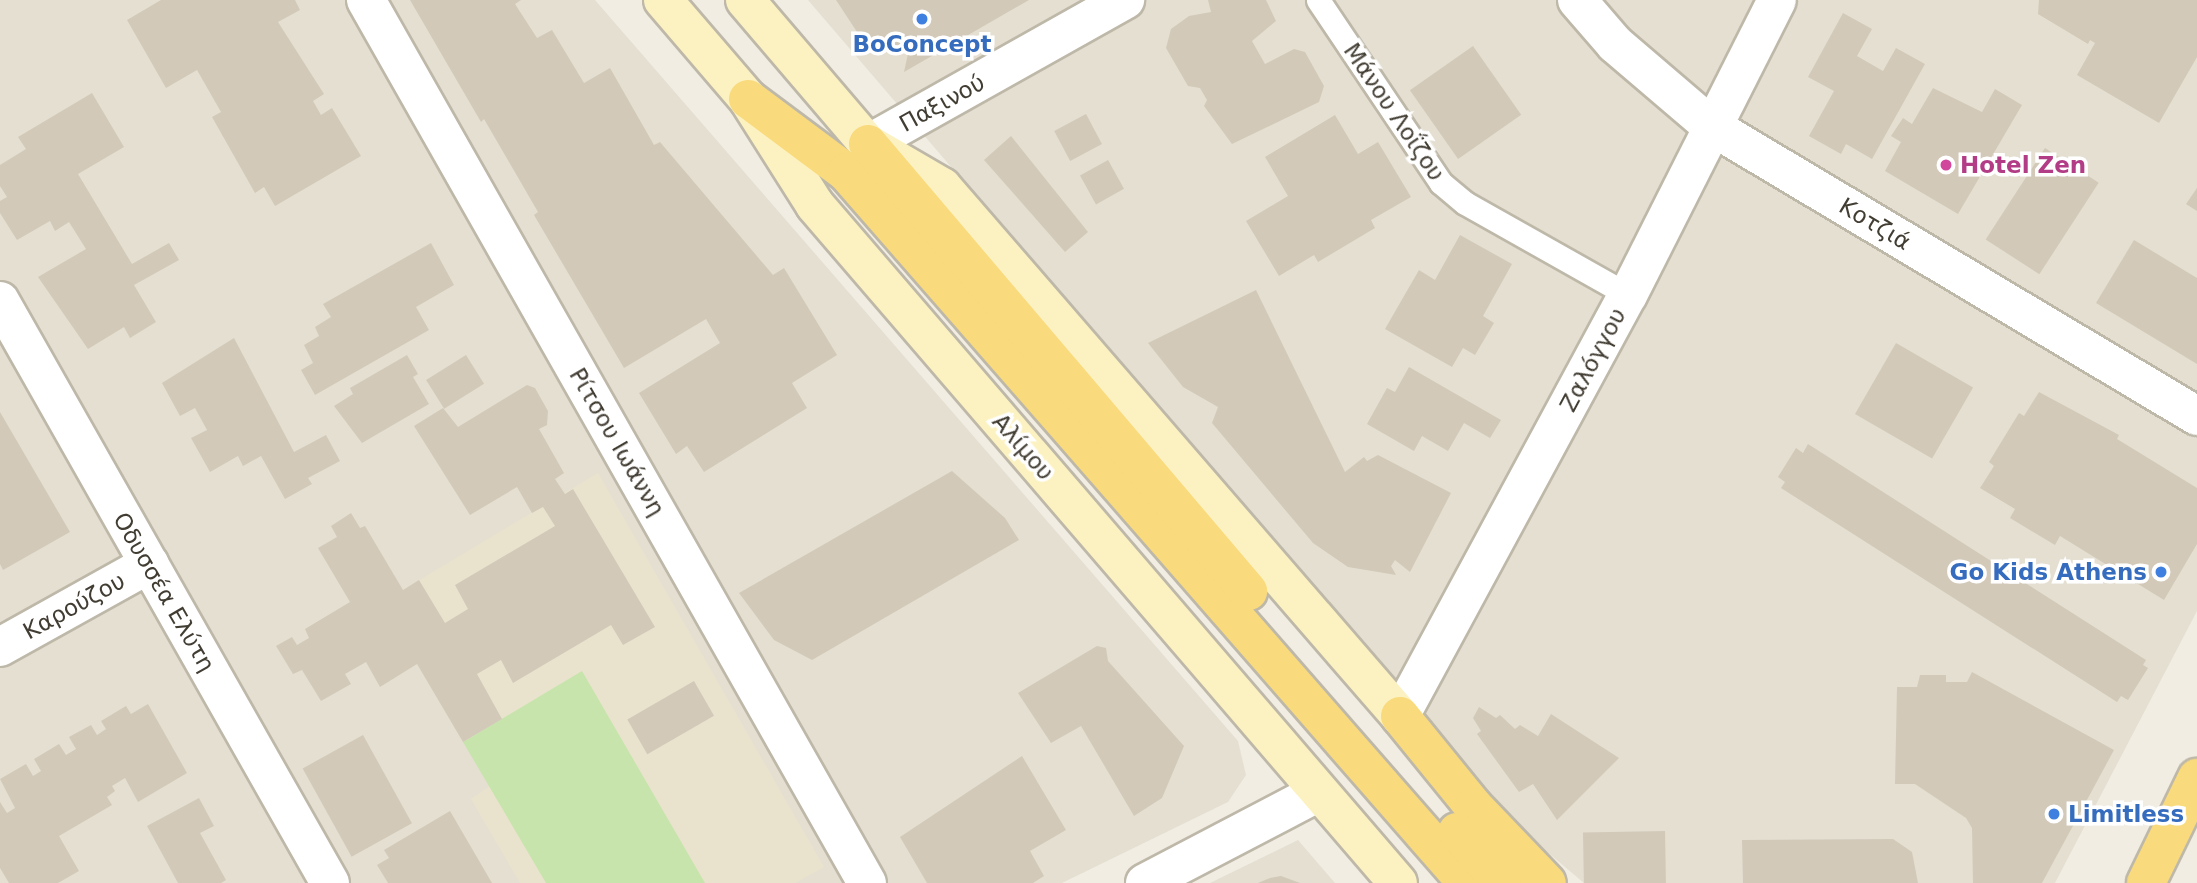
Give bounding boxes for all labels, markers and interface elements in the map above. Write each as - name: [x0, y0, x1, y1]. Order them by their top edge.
- marker: BoConcept: [914, 11, 930, 27]
- place label: BoConcept: [852, 30, 992, 58]
- street label: Μάνου Λοΐζου: [1338, 38, 1450, 186]
- street label: Παξινού: [895, 68, 989, 138]
- place label: Hotel Zen: [1960, 151, 2086, 179]
- marker: Hotel Zen: [1938, 157, 1954, 173]
- street label: Κοτζιά: [1834, 192, 1916, 256]
- street label: Ζαλόγγου: [1554, 304, 1632, 416]
- street label: Ρίτσου Ιωάννη: [563, 363, 671, 521]
- street label: Αλίμου: [987, 408, 1059, 486]
- street label: Οδυσσέα Ελύτη: [107, 507, 221, 677]
- place label: Go Kids Athens: [1950, 558, 2147, 586]
- marker: Go Kids Athens: [2153, 564, 2169, 580]
- street label: Καρούζου: [18, 567, 130, 645]
- place label: Limitless: [2068, 800, 2184, 828]
- marker: Limitless: [2046, 806, 2062, 822]

